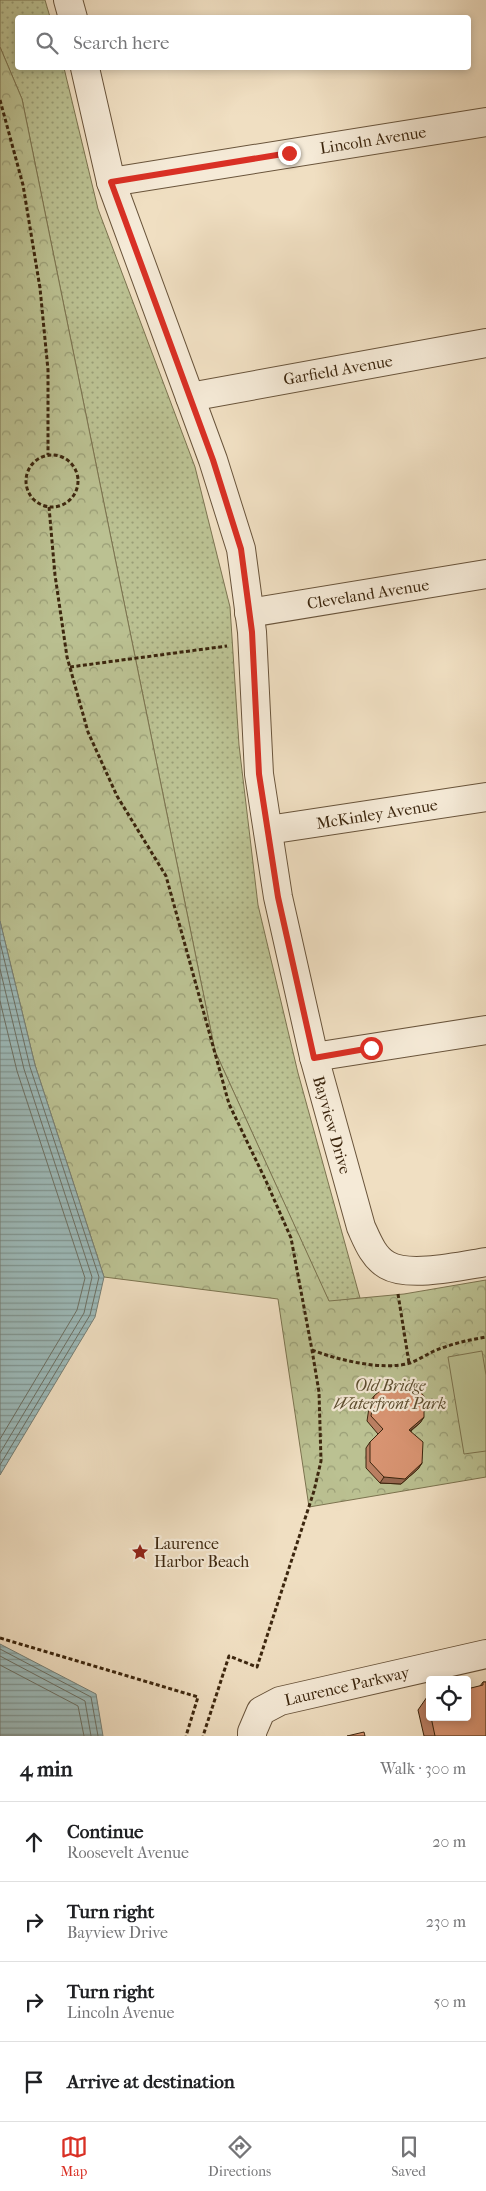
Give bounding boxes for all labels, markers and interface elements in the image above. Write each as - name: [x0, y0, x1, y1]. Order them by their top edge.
- search box: [15, 15, 471, 70]
- icon: search: [33, 29, 61, 57]
- text: Search here: [73, 32, 169, 54]
- street label: Lincoln Avenue: [318, 122, 428, 158]
- route end: [278, 142, 301, 165]
- street label: Garfield Avenue: [282, 351, 394, 389]
- street label: Cleveland Avenue: [306, 575, 430, 613]
- street label: McKinley Avenue: [315, 795, 439, 833]
- route start: [360, 1037, 383, 1060]
- street label: Bayview Drive: [309, 1074, 355, 1176]
- park label: Old Bridge Waterfront Park: [334, 1376, 446, 1413]
- place label: Laurence Harbor Beach: [154, 1534, 249, 1571]
- place icon: Laurence Harbor Beach: [130, 1542, 150, 1562]
- street label: Laurence Parkway: [283, 1662, 412, 1710]
- map controls: [426, 1676, 471, 1721]
- button: locate: [426, 1676, 471, 1721]
- text: 4 min: [20, 1757, 73, 1781]
- text: Walk · 300 m: [380, 1759, 466, 1778]
- text: Continue: [67, 1821, 143, 1843]
- icon: ahead: [20, 1828, 48, 1856]
- text: 20 m: [432, 1832, 466, 1851]
- text: Roosevelt Avenue: [67, 1843, 189, 1862]
- text: Turn right: [67, 1901, 154, 1923]
- icon: right: [20, 1908, 48, 1936]
- text: 230 m: [426, 1912, 466, 1931]
- text: Bayview Drive: [67, 1923, 168, 1942]
- text: Turn right: [67, 1981, 154, 2003]
- icon: right: [20, 1988, 48, 2016]
- text: 50 m: [434, 1992, 466, 2011]
- text: Lincoln Avenue: [67, 2003, 174, 2022]
- icon: arrive: [20, 2068, 48, 2096]
- text: Arrive at destination: [67, 2071, 235, 2093]
- tab: Map: [60, 2133, 88, 2180]
- tab: Directions: [208, 2133, 271, 2180]
- tab: Saved: [391, 2133, 426, 2180]

